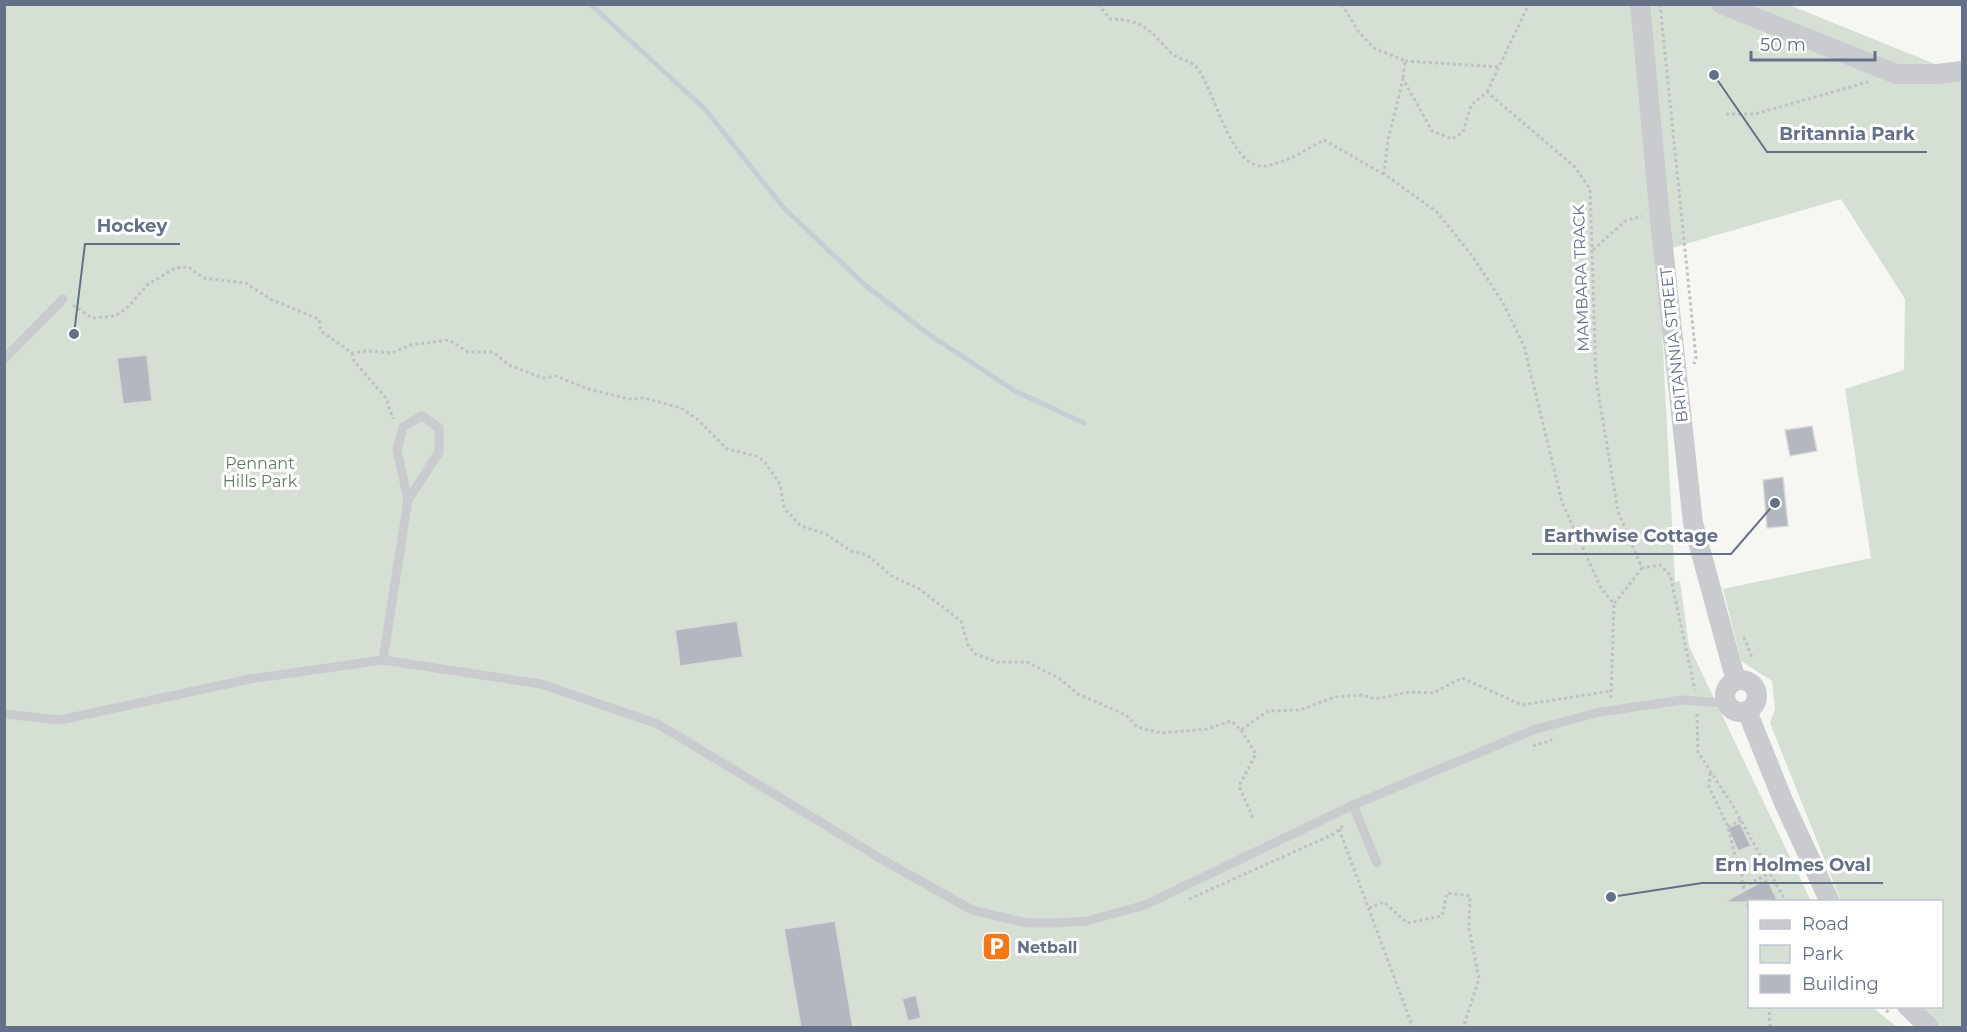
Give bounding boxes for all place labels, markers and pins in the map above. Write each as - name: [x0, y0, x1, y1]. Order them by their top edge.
- callout: Britannia Park: [1767, 116, 1927, 152]
- callout: Hockey: [85, 208, 180, 244]
- callout: Earthwise Cottage: [1532, 518, 1731, 554]
- callout: Ern Holmes Oval: [1702, 847, 1883, 883]
- parking icon: Netball: [980, 931, 1012, 963]
- place label: Netball: [1017, 938, 1077, 957]

